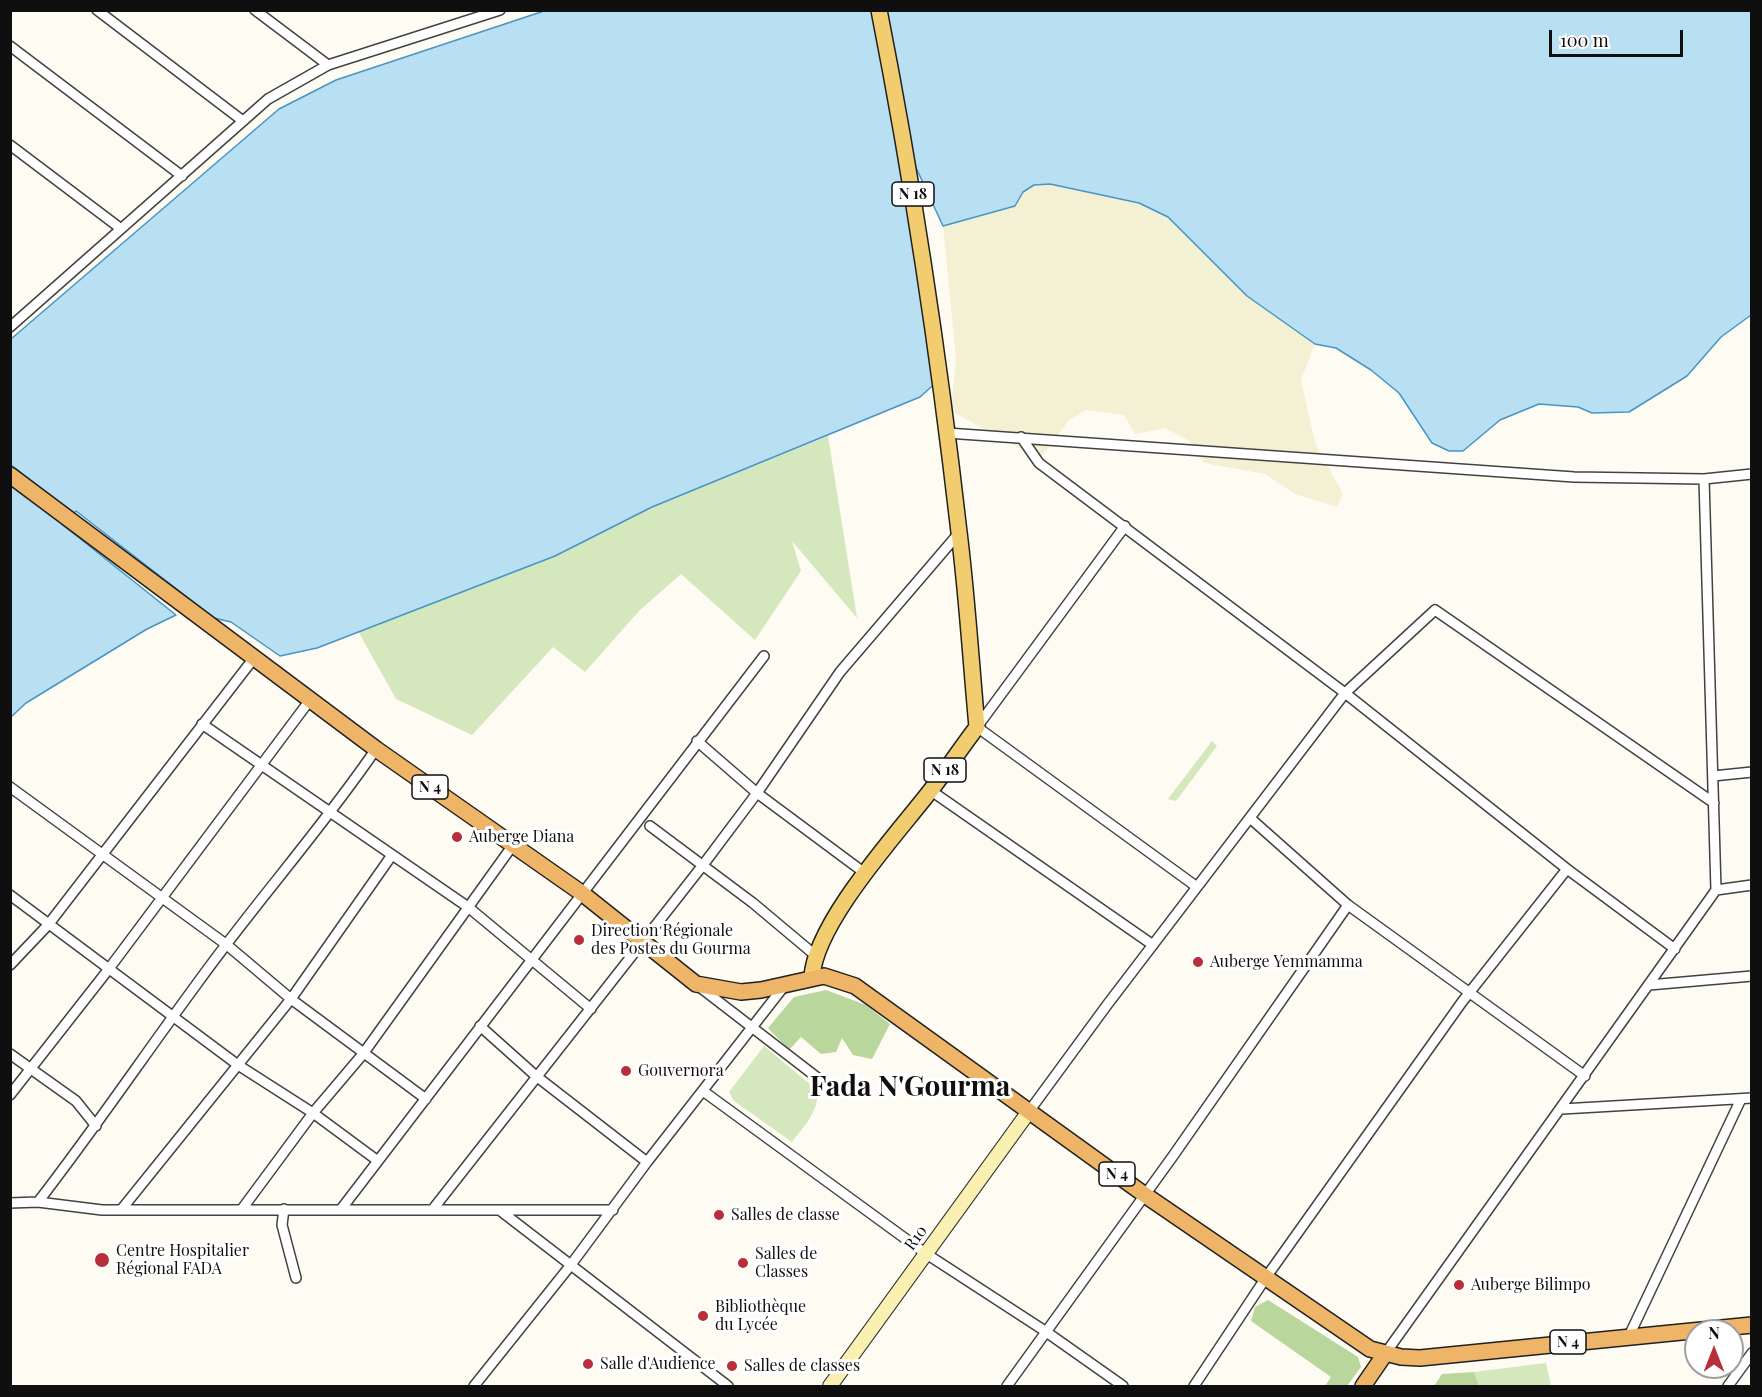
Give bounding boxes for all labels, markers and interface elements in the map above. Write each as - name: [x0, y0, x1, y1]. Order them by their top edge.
- scale bar: [1552, 18, 1686, 56]
- text: 100 m: [1560, 28, 1609, 52]
- road number: N 18: [892, 182, 934, 206]
- road number: N 18: [924, 758, 966, 782]
- road number: N 4: [412, 775, 448, 799]
- place label: Auberge Diana: [469, 827, 574, 847]
- marker: Auberge Diana: [450, 830, 464, 844]
- place label: Direction Régionale des Postes du Gourma: [591, 921, 751, 959]
- marker: Direction Régionale des Postes du Gourma: [572, 933, 586, 947]
- place label: Auberge Yemmamma: [1210, 952, 1363, 972]
- marker: Auberge Yemmamma: [1191, 955, 1205, 969]
- place label: Gouvernora: [638, 1061, 724, 1081]
- marker: Gouvernora: [619, 1064, 633, 1078]
- district label: Fada N'Gourma: [810, 1070, 1010, 1104]
- road number: N 4: [1099, 1162, 1135, 1186]
- place label: Salles de classe: [731, 1205, 840, 1225]
- marker: Salles de classe: [712, 1208, 726, 1222]
- street label: R10: [901, 1222, 931, 1254]
- place label: Centre Hospitalier Régional FADA: [116, 1241, 249, 1279]
- place label: Salles de Classes: [755, 1244, 817, 1282]
- marker: Centre Hospitalier Régional FADA: [93, 1251, 111, 1269]
- marker: Salles de Classes: [736, 1256, 750, 1270]
- place label: Auberge Bilimpo: [1471, 1275, 1591, 1295]
- marker: Auberge Bilimpo: [1452, 1278, 1466, 1292]
- place label: Bibliothèque du Lycée: [715, 1297, 806, 1335]
- marker: Bibliothèque du Lycée: [696, 1309, 710, 1323]
- north arrow: [1684, 1319, 1744, 1379]
- text: N: [1708, 1322, 1720, 1343]
- road number: N 4: [1550, 1330, 1586, 1354]
- place label: Salle d'Audience: [600, 1354, 716, 1374]
- place label: Salles de classes: [744, 1356, 860, 1376]
- marker: Salle d'Audience: [581, 1357, 595, 1371]
- marker: Salles de classes: [725, 1359, 739, 1373]

